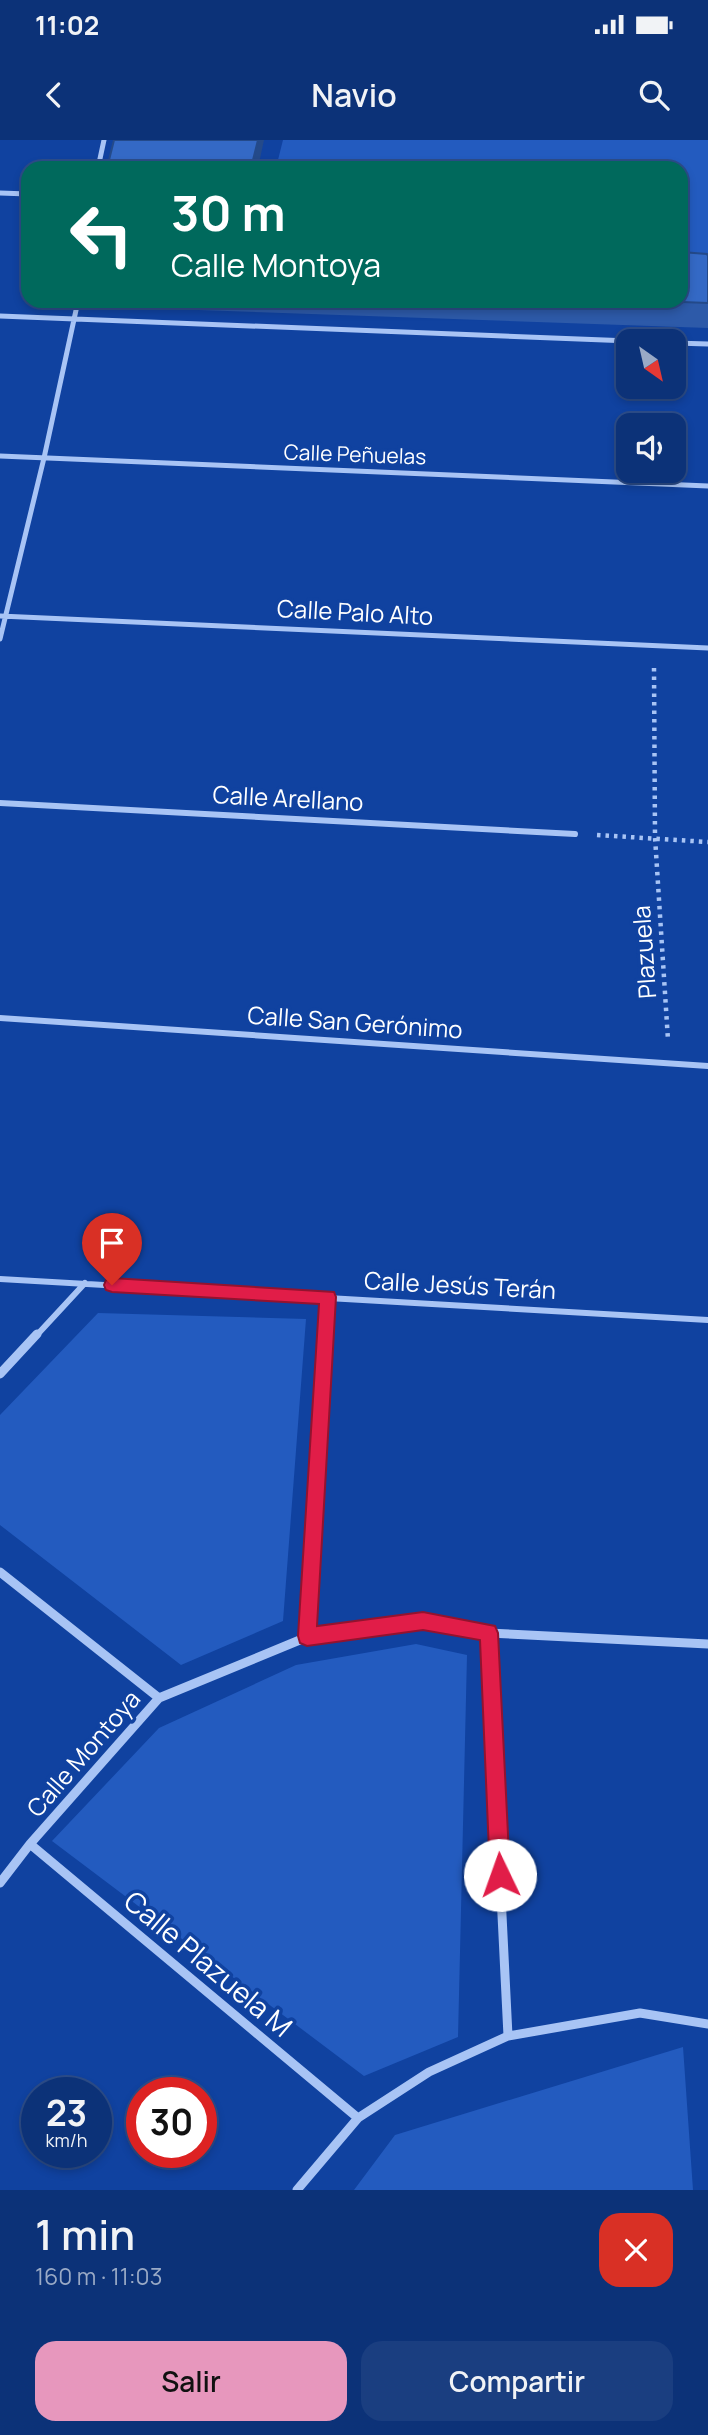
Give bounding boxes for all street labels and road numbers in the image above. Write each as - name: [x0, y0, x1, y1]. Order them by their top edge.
- street label: Calle Peñuelas: [283, 438, 427, 470]
- street label: Calle Palo Alto: [276, 591, 434, 632]
- street label: Calle Arellano: [212, 777, 364, 818]
- street label: Plazuela: [624, 904, 663, 1000]
- street label: Calle San Gerónimo: [246, 998, 464, 1045]
- street label: Calle Jesús Terán: [363, 1263, 557, 1306]
- street label: Calle Montoya: [19, 1683, 147, 1823]
- street label: Calle Plazuela M: [116, 1882, 301, 2045]

